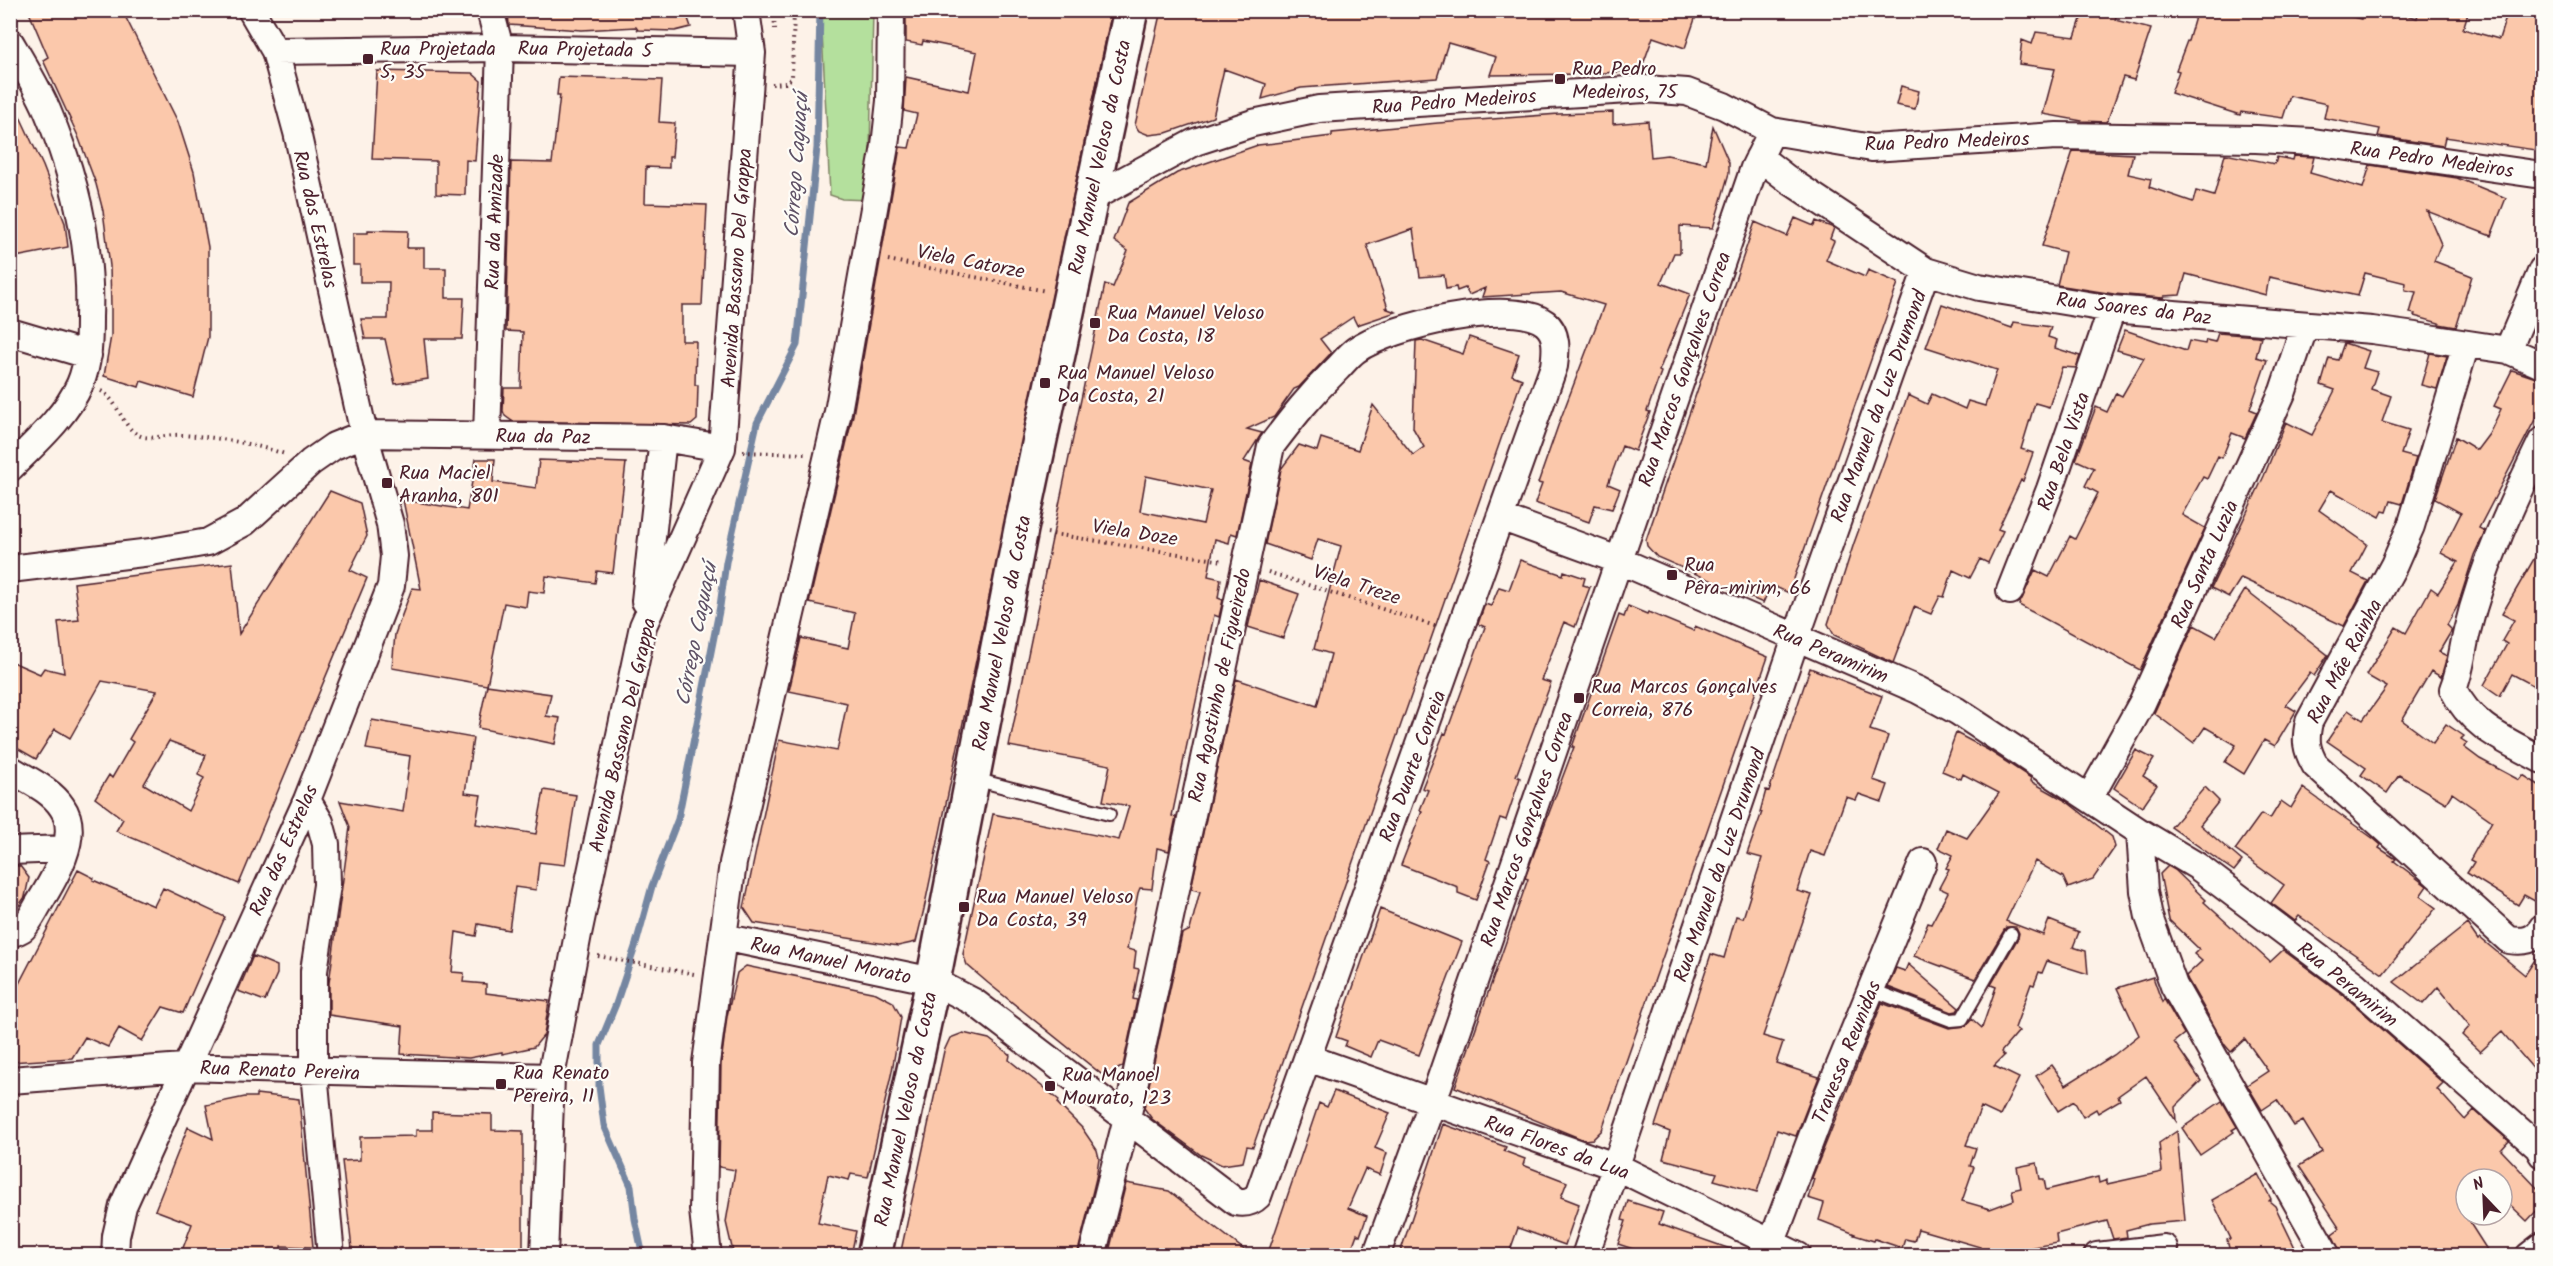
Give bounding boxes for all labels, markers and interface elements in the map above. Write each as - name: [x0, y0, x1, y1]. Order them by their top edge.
- place label: Rua Projetada 5, 35: [380, 34, 496, 89]
- street label: Rua Projetada 5: [517, 34, 654, 68]
- street label: Rua Manuel Veloso da Costa: [1060, 37, 1141, 278]
- marker: Rua Projetada 5, 35: [361, 52, 375, 66]
- place label: Rua Pedro Medeiros, 75: [1572, 54, 1679, 109]
- marker: Rua Pedro Medeiros, 75: [1553, 72, 1567, 86]
- street label: Rua Pedro Medeiros: [1371, 81, 1538, 125]
- water label: Córrego Caguaçú: [776, 88, 819, 239]
- street label: Rua Pedro Medeiros: [1864, 124, 2031, 162]
- street label: Rua Pedro Medeiros: [2348, 134, 2516, 188]
- street label: Rua das Estrelas: [283, 147, 346, 292]
- street label: Avenida Bassano Del Grappa: [714, 147, 762, 389]
- street label: Rua da Amizade: [478, 154, 514, 291]
- street label: Viela Catorze: [914, 237, 1027, 289]
- street label: Rua Marcos Gonçalves Correa: [1631, 248, 1741, 492]
- street label: Rua Manuel da Luz Drumond: [1823, 285, 1937, 528]
- street label: Rua Soares da Paz: [2054, 285, 2213, 335]
- place label: Rua Manuel Veloso Da Costa, 18: [1107, 298, 1264, 353]
- marker: Rua Manuel Veloso Da Costa, 18: [1088, 316, 1102, 330]
- place label: Rua Manuel Veloso Da Costa, 21: [1057, 358, 1214, 413]
- marker: Rua Manuel Veloso Da Costa, 21: [1038, 376, 1052, 390]
- street label: Rua Bela Vista: [2030, 388, 2100, 515]
- street label: Rua da Paz: [495, 421, 591, 455]
- place label: Rua Maciel Aranha, 801: [399, 458, 499, 513]
- marker: Rua Maciel Aranha, 801: [380, 476, 394, 490]
- street label: Rua Santa Luzia: [2163, 495, 2249, 634]
- street label: Viela Doze: [1089, 511, 1180, 557]
- street label: Rua Manuel Veloso da Costa: [964, 513, 1042, 754]
- place label: Rua Pêra-mirim, 66: [1684, 550, 1812, 605]
- water label: Córrego Caguaçú: [667, 556, 728, 709]
- street label: Viela Treze: [1308, 557, 1405, 615]
- street label: Rua Agostinho de Figueiredo: [1180, 565, 1261, 805]
- marker: Rua Pêra-mirim, 66: [1665, 568, 1679, 582]
- street label: Rua Mãe Rainha: [2299, 594, 2392, 730]
- street label: Avenida Bassano Del Grappa: [581, 615, 667, 856]
- street label: Rua Peramirim: [1768, 616, 1893, 694]
- place label: Rua Marcos Gonçalves Correia, 876: [1591, 672, 1778, 727]
- street label: Rua Duarte Correia: [1372, 686, 1456, 847]
- marker: Rua Marcos Gonçalves Correia, 876: [1572, 691, 1586, 705]
- street label: Rua Marcos Gonçalves Correa: [1473, 708, 1583, 952]
- street label: Rua Manuel da Luz Drumond: [1666, 743, 1776, 987]
- street label: Rua das Estrelas: [242, 779, 328, 922]
- place label: Rua Manuel Veloso Da Costa, 39: [976, 882, 1133, 937]
- marker: Rua Manuel Veloso Da Costa, 39: [957, 900, 971, 914]
- street label: Rua Manuel Morato: [747, 929, 914, 995]
- street label: Rua Peramirim: [2289, 935, 2404, 1037]
- street label: Travessa Reunidas: [1805, 976, 1891, 1129]
- street label: Rua Manuel Veloso da Costa: [866, 989, 947, 1230]
- street label: Rua Renato Pereira: [199, 1053, 361, 1091]
- place label: Rua Renato Pereira, 11: [513, 1058, 609, 1113]
- place label: Rua Manoel Mourato, 123: [1062, 1060, 1171, 1115]
- marker: Rua Renato Pereira, 11: [494, 1077, 508, 1091]
- marker: Rua Manoel Mourato, 123: [1043, 1079, 1057, 1093]
- street label: Rua Flores da Lua: [1479, 1108, 1633, 1190]
- north arrow: [2454, 1167, 2514, 1227]
- text: N: [2469, 1171, 2488, 1198]

